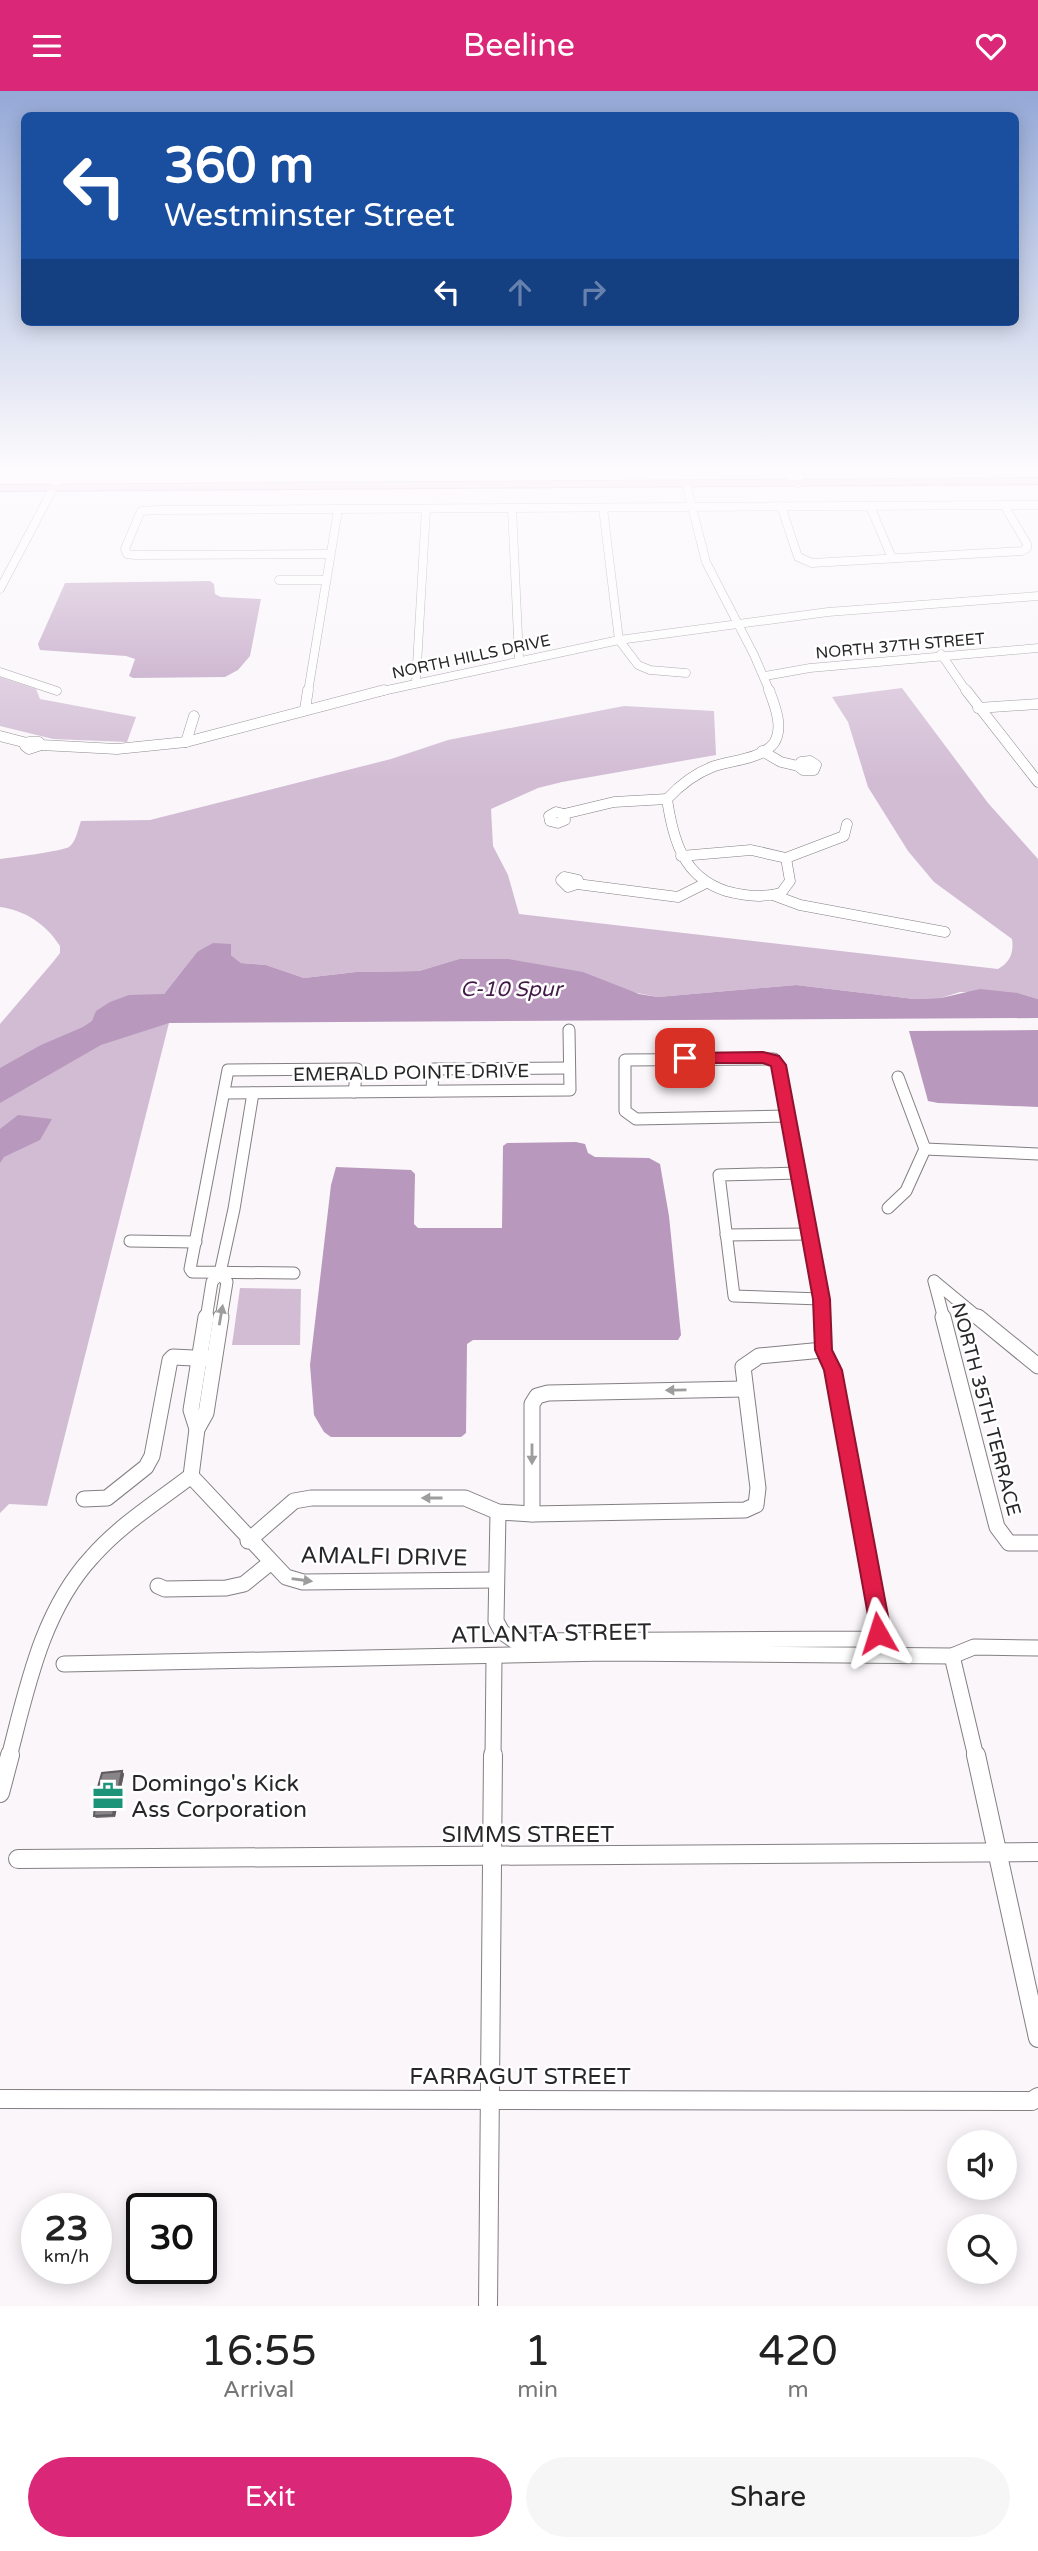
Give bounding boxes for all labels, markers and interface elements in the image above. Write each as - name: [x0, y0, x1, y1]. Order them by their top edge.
- icon: menu: [28, 27, 66, 65]
- text: Beeline: [463, 27, 575, 65]
- icon: heart: [972, 27, 1010, 65]
- text: 360 m: [164, 137, 314, 196]
- icon: left: [49, 140, 140, 231]
- text: Westminster Street: [164, 197, 455, 235]
- icon: left: [428, 273, 466, 311]
- icon: ahead: [501, 273, 539, 311]
- icon: right: [574, 273, 612, 311]
- street label: NORTH 37TH STREET: [815, 629, 986, 663]
- street label: NORTH HILLS DRIVE: [390, 630, 552, 684]
- water label: C-10 Spur: [460, 977, 565, 1002]
- pin: [655, 1028, 715, 1088]
- icon: arrive: [666, 1039, 704, 1077]
- street label: EMERALD POINTE DRIVE: [293, 1060, 529, 1086]
- street label: NORTH 35TH TERRACE: [947, 1300, 1025, 1518]
- one-way arrow: [216, 1304, 227, 1326]
- one-way arrow: [665, 1384, 687, 1396]
- one-way arrow: [526, 1444, 538, 1466]
- one-way arrow: [421, 1492, 443, 1504]
- street label: AMALFI DRIVE: [300, 1542, 468, 1572]
- one-way arrow: [291, 1575, 313, 1586]
- position arrow: [841, 1596, 915, 1670]
- street label: ATLANTA STREET: [450, 1618, 652, 1650]
- place label: Domingo's Kick Ass Corporation: [131, 1770, 307, 1824]
- office icon: Domingo's Kick Ass Corporation: [91, 1779, 125, 1813]
- street label: SIMMS STREET: [442, 1821, 614, 1849]
- street label: FARRAGUT STREET: [409, 2063, 631, 2091]
- map controls: [947, 2130, 1017, 2284]
- button: sound: [947, 2130, 1017, 2200]
- speed limit sign: 30: [126, 2193, 217, 2284]
- text: 23: [45, 2208, 88, 2250]
- button: search: [947, 2214, 1017, 2284]
- text: km/h: [44, 2245, 89, 2267]
- text: 16:55: [200, 2326, 317, 2377]
- text: 1: [524, 2326, 551, 2377]
- text: 420: [758, 2326, 838, 2377]
- text: Arrival: [223, 2376, 294, 2404]
- text: min: [517, 2376, 558, 2404]
- text: m: [787, 2376, 809, 2404]
- button: Exit: [28, 2457, 512, 2537]
- button: Share: [526, 2457, 1010, 2537]

